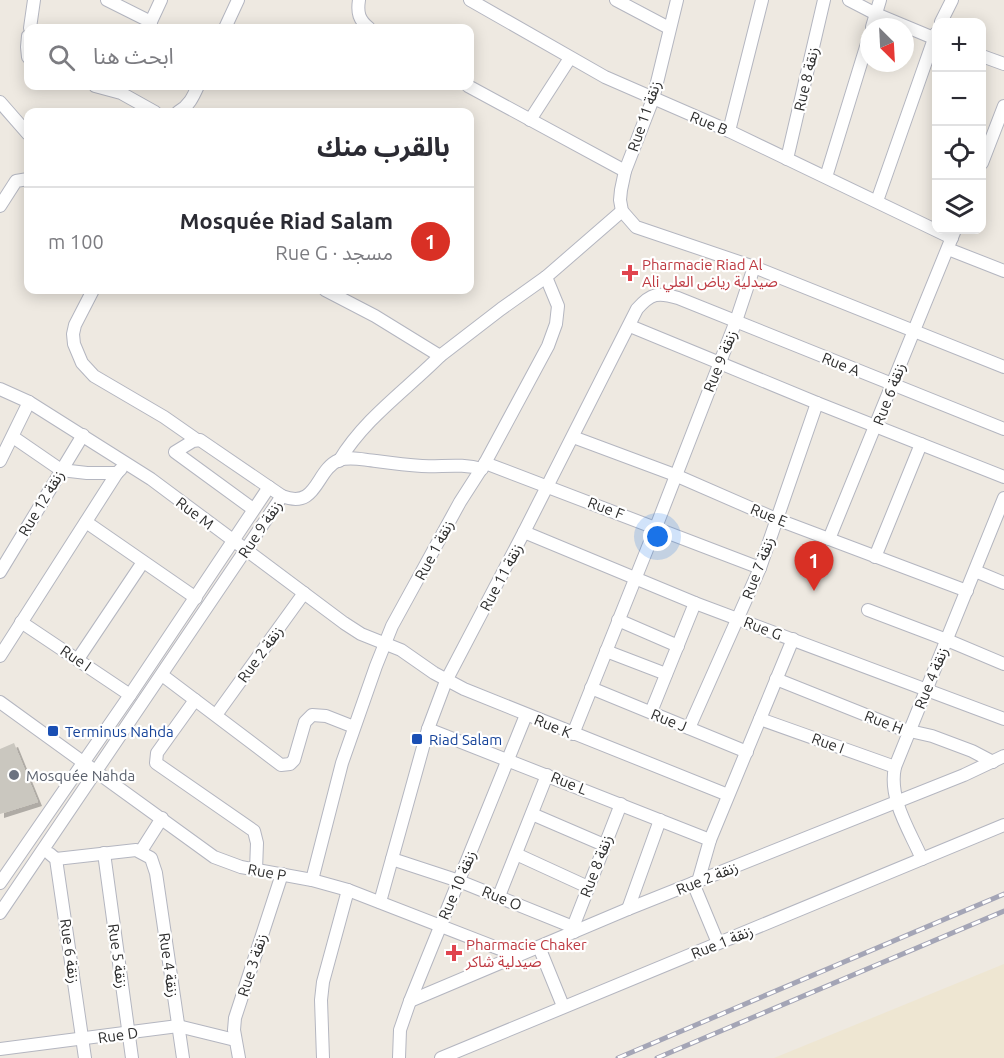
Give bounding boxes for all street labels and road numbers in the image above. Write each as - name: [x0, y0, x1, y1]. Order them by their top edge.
- street label: Rue 8 زنقة: [790, 45, 823, 113]
- street label: Rue 11 زنقة: [624, 78, 665, 154]
- street label: Rue B: [688, 108, 730, 138]
- street label: Rue 9 زنقة: [700, 328, 741, 395]
- street label: Rue A: [820, 349, 863, 379]
- street label: Rue 6 زنقة: [869, 360, 910, 428]
- street label: Rue 12 زنقة: [15, 467, 68, 540]
- street label: Rue M: [173, 493, 217, 533]
- street label: Rue F: [585, 493, 627, 523]
- street label: Rue 9 زنقة: [235, 497, 286, 561]
- street label: Rue E: [748, 500, 790, 530]
- street label: Rue 1 زنقة: [411, 517, 458, 583]
- street label: Rue 7 زنقة: [738, 534, 779, 602]
- street label: Rue 11 زنقة: [476, 540, 527, 614]
- street label: Rue G: [741, 613, 785, 643]
- street label: Rue 2 زنقة: [234, 623, 287, 686]
- street label: Rue I: [57, 642, 95, 674]
- street label: Rue 4 زنقة: [911, 645, 952, 712]
- street label: Rue J: [649, 705, 689, 735]
- street label: Rue H: [862, 707, 906, 737]
- street label: Rue K: [532, 711, 574, 741]
- street label: Rue I: [809, 729, 847, 757]
- street label: Rue L: [549, 768, 590, 798]
- street label: Rue 8 زنقة: [576, 832, 617, 900]
- street label: Rue 10 زنقة: [435, 848, 480, 923]
- street label: Rue 2 زنقة: [674, 858, 741, 899]
- street label: Rue P: [247, 860, 288, 884]
- street label: Rue O: [480, 882, 524, 914]
- street label: Rue 6 زنقة: [56, 917, 83, 985]
- street label: Rue 5 زنقة: [104, 922, 131, 990]
- street label: Rue 1 زنقة: [689, 922, 756, 963]
- street label: Rue 4 زنقة: [155, 931, 182, 999]
- street label: Rue 3 زنقة: [234, 931, 271, 999]
- street label: Rue D: [97, 1024, 139, 1046]

